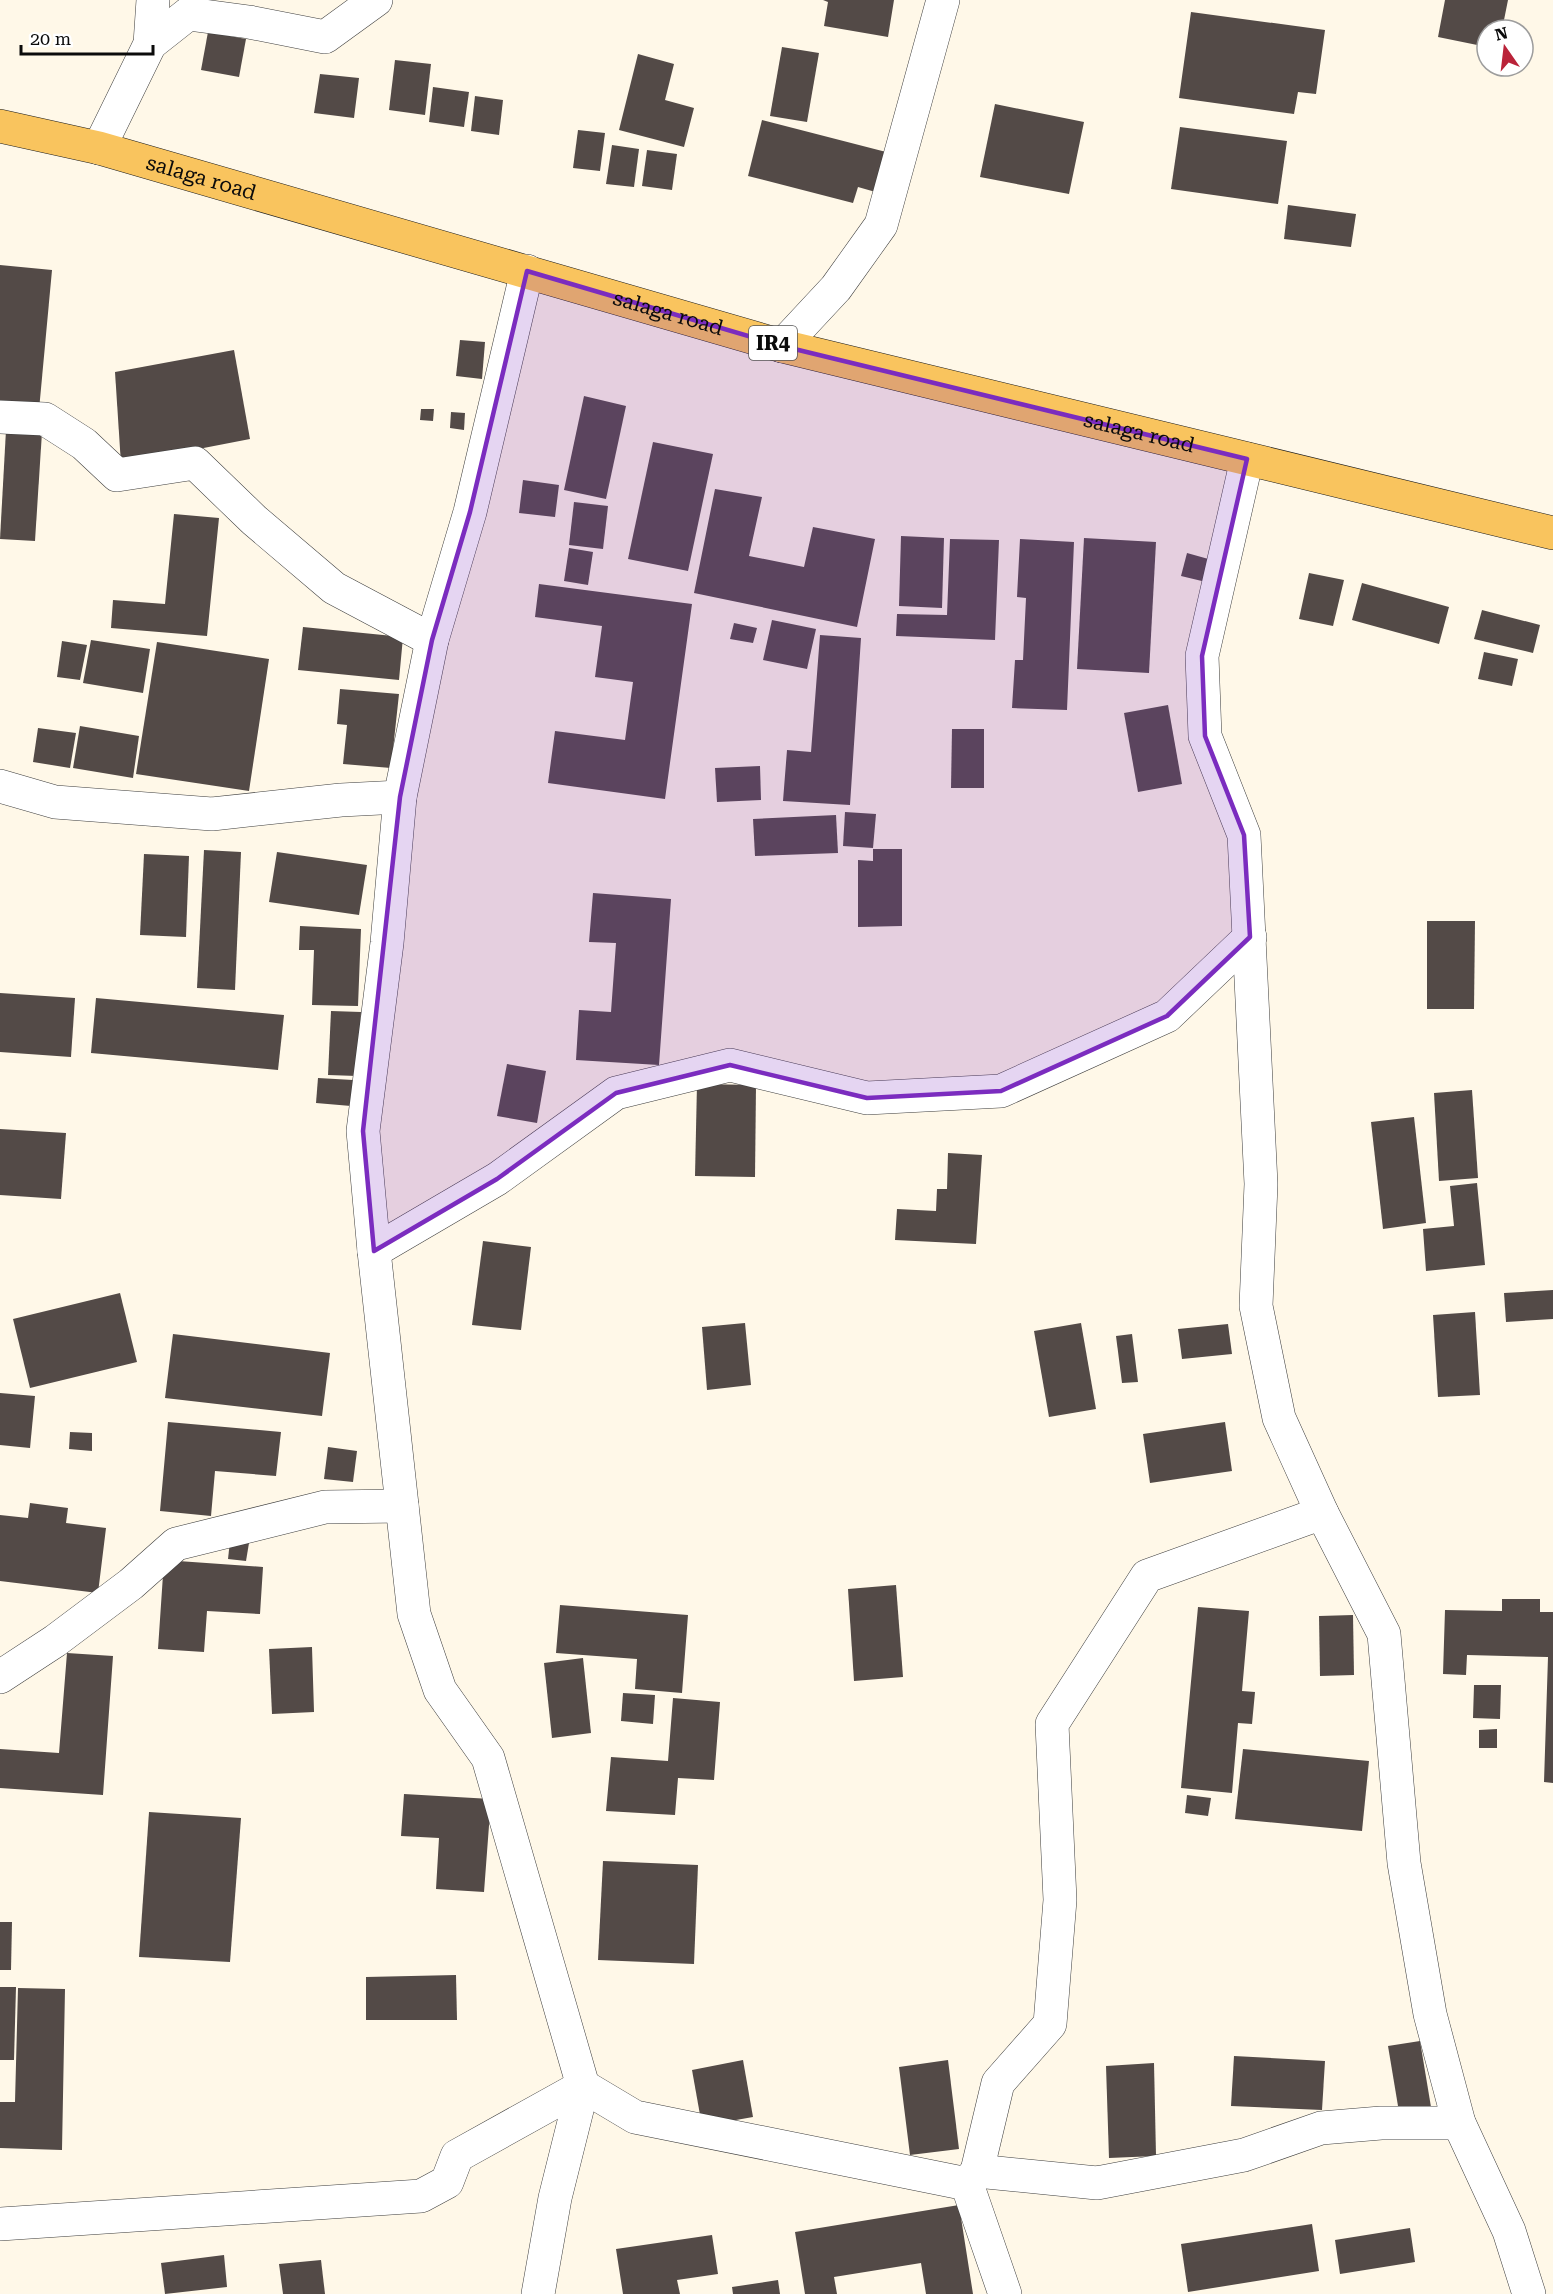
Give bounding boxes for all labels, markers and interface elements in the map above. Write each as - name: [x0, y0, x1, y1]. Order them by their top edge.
- scale bar: [21, 18, 153, 56]
- north arrow: [1475, 18, 1535, 78]
- text: N: [1493, 23, 1510, 45]
- text: 20 m: [30, 28, 71, 49]
- street label: salaga road: [144, 150, 260, 205]
- street label: salaga road: [610, 286, 726, 340]
- road number: IR4: [749, 326, 797, 360]
- street label: salaga road: [1081, 408, 1197, 458]

